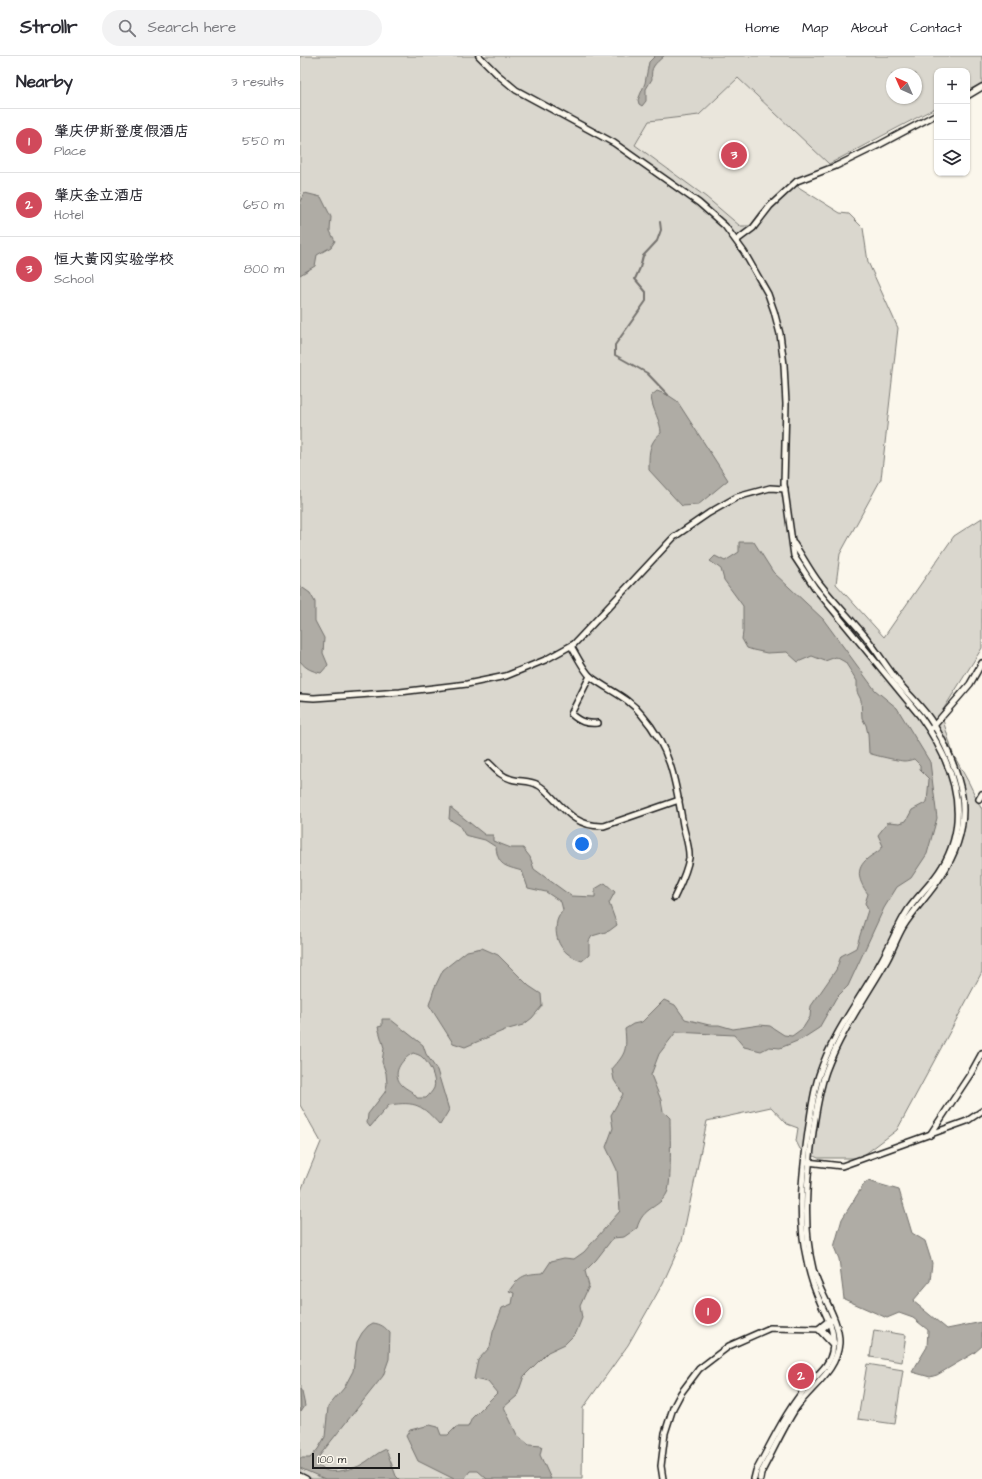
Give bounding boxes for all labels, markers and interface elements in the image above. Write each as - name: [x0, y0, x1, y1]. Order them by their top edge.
- search box: [102, 10, 382, 46]
- text: Strollr: [20, 14, 78, 41]
- icon: search: [116, 17, 138, 39]
- text: Search here: [148, 17, 236, 38]
- text: Home: [745, 18, 780, 38]
- text: Map: [802, 18, 828, 38]
- text: About: [850, 18, 888, 38]
- text: Contact: [910, 18, 962, 38]
- north arrow: [886, 68, 922, 104]
- map controls: [934, 68, 970, 176]
- button: +: [934, 68, 970, 104]
- text: Nearby: [16, 70, 73, 94]
- text: 3 results: [231, 73, 284, 91]
- button: −: [934, 104, 970, 140]
- text: 肇庆伊斯登度假酒店: [54, 121, 189, 142]
- text: 1: [28, 132, 30, 150]
- text: 550 m: [242, 132, 284, 150]
- pin: 3: [721, 140, 747, 170]
- button: layers: [934, 140, 970, 176]
- text: Place: [54, 142, 86, 160]
- text: 肇庆金立酒店: [54, 185, 144, 206]
- text: 2: [25, 196, 33, 214]
- text: 650 m: [243, 196, 284, 214]
- text: Hotel: [54, 206, 84, 224]
- text: 恒大黄冈实验学校: [54, 249, 174, 270]
- text: 3: [26, 260, 32, 278]
- text: 800 m: [244, 260, 284, 278]
- text: School: [54, 270, 94, 288]
- your location: [572, 834, 592, 854]
- pin: 1: [695, 1296, 721, 1326]
- pin: 2: [788, 1361, 814, 1391]
- scale bar: [312, 1451, 400, 1470]
- text: 100 m: [318, 1452, 346, 1467]

